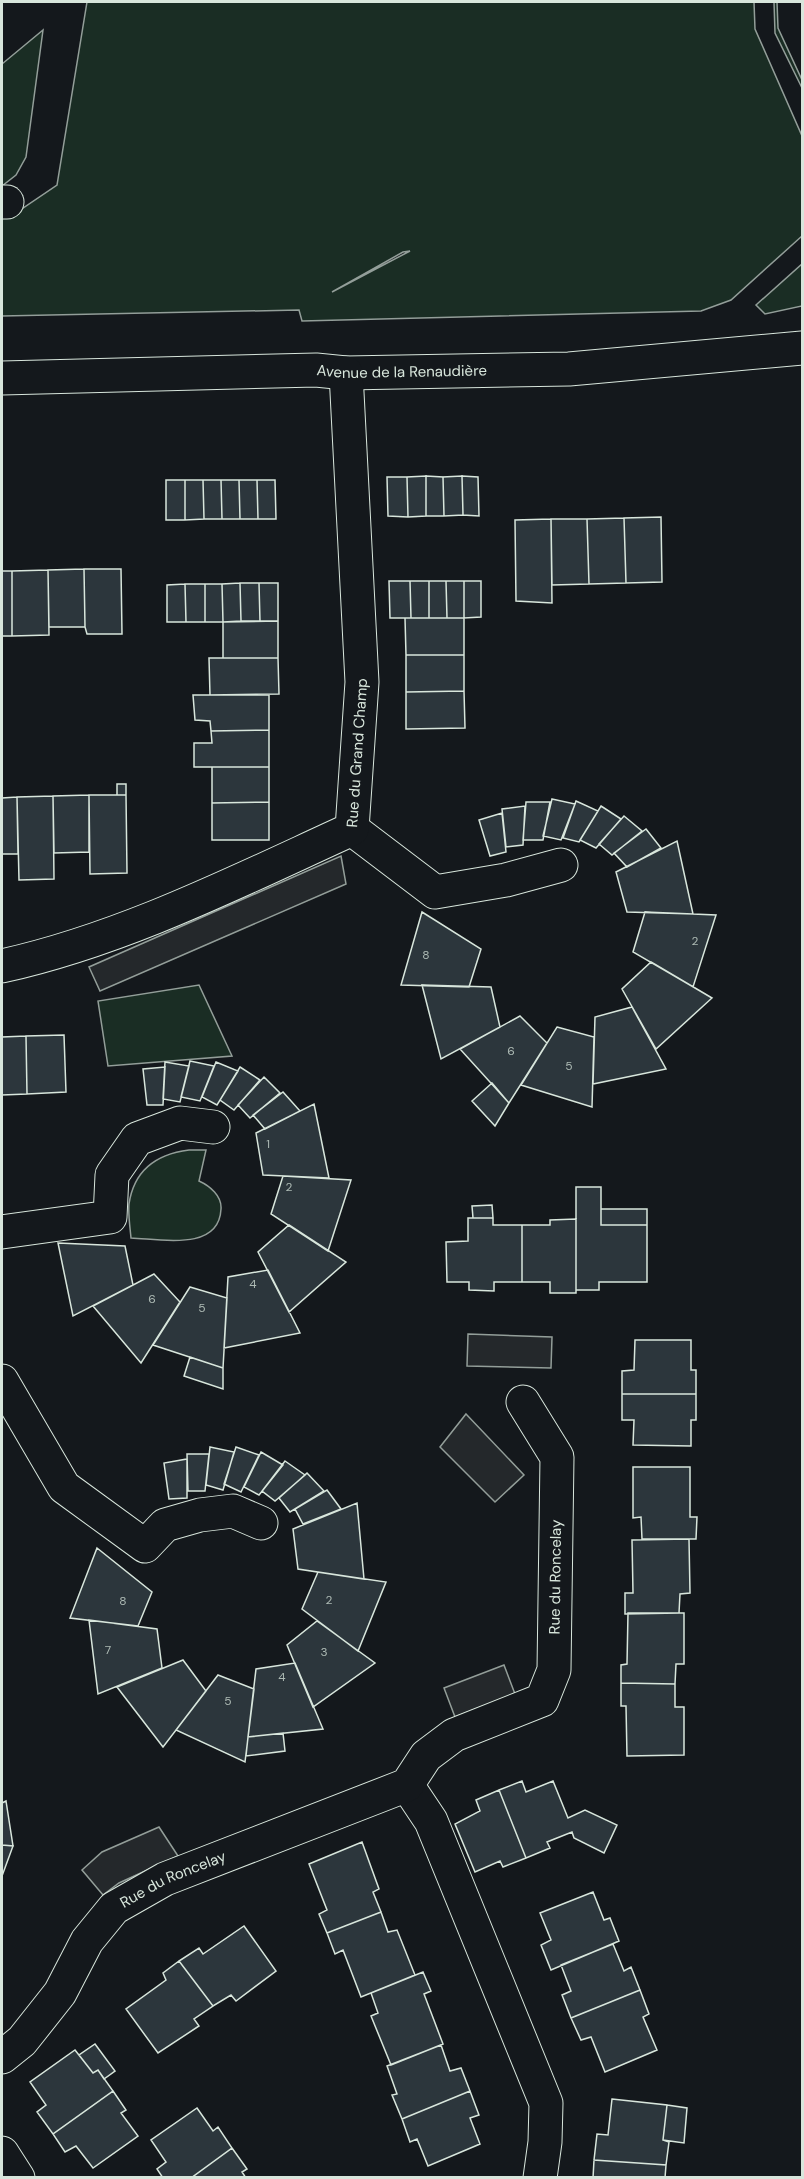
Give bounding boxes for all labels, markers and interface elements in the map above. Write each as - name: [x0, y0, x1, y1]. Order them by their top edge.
- street label: Avenue de la Renaudière: [316, 360, 487, 383]
- street label: Rue du Grand Champ: [342, 678, 372, 828]
- house number: 2: [692, 933, 699, 949]
- house number: 8: [422, 947, 430, 963]
- house number: 6: [507, 1043, 515, 1059]
- house number: 5: [565, 1058, 573, 1074]
- house number: 1: [266, 1136, 270, 1152]
- house number: 2: [286, 1179, 293, 1195]
- house number: 4: [249, 1276, 257, 1292]
- house number: 6: [148, 1291, 156, 1307]
- house number: 5: [198, 1300, 206, 1316]
- street label: Rue du Roncelay: [545, 1519, 566, 1635]
- house number: 2: [326, 1592, 333, 1608]
- house number: 8: [119, 1593, 127, 1609]
- house number: 7: [105, 1642, 111, 1658]
- house number: 3: [320, 1644, 328, 1660]
- house number: 4: [278, 1669, 286, 1685]
- house number: 5: [224, 1693, 232, 1709]
- street label: Rue du Roncelay: [116, 1846, 230, 1912]

